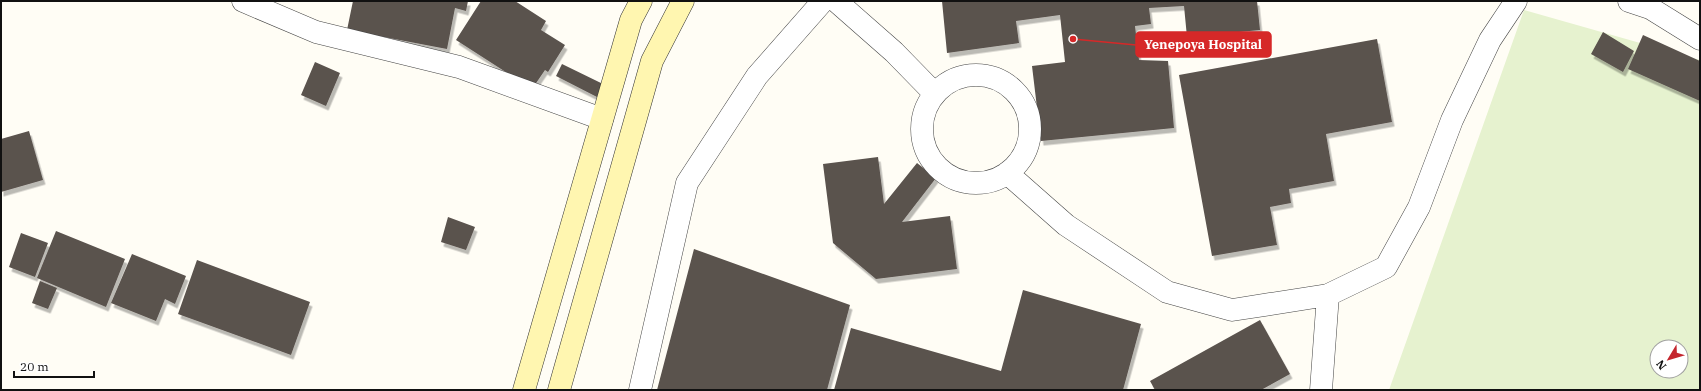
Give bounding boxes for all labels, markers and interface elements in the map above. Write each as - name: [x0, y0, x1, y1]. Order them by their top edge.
- callout: Yenepoya Hospital: [1136, 32, 1271, 57]
- text: Yenepoya Hospital: [1144, 36, 1262, 53]
- north arrow: [1649, 339, 1689, 379]
- scale bar: [14, 353, 94, 379]
- text: N: [1653, 357, 1669, 373]
- text: 20 m: [20, 359, 49, 374]

